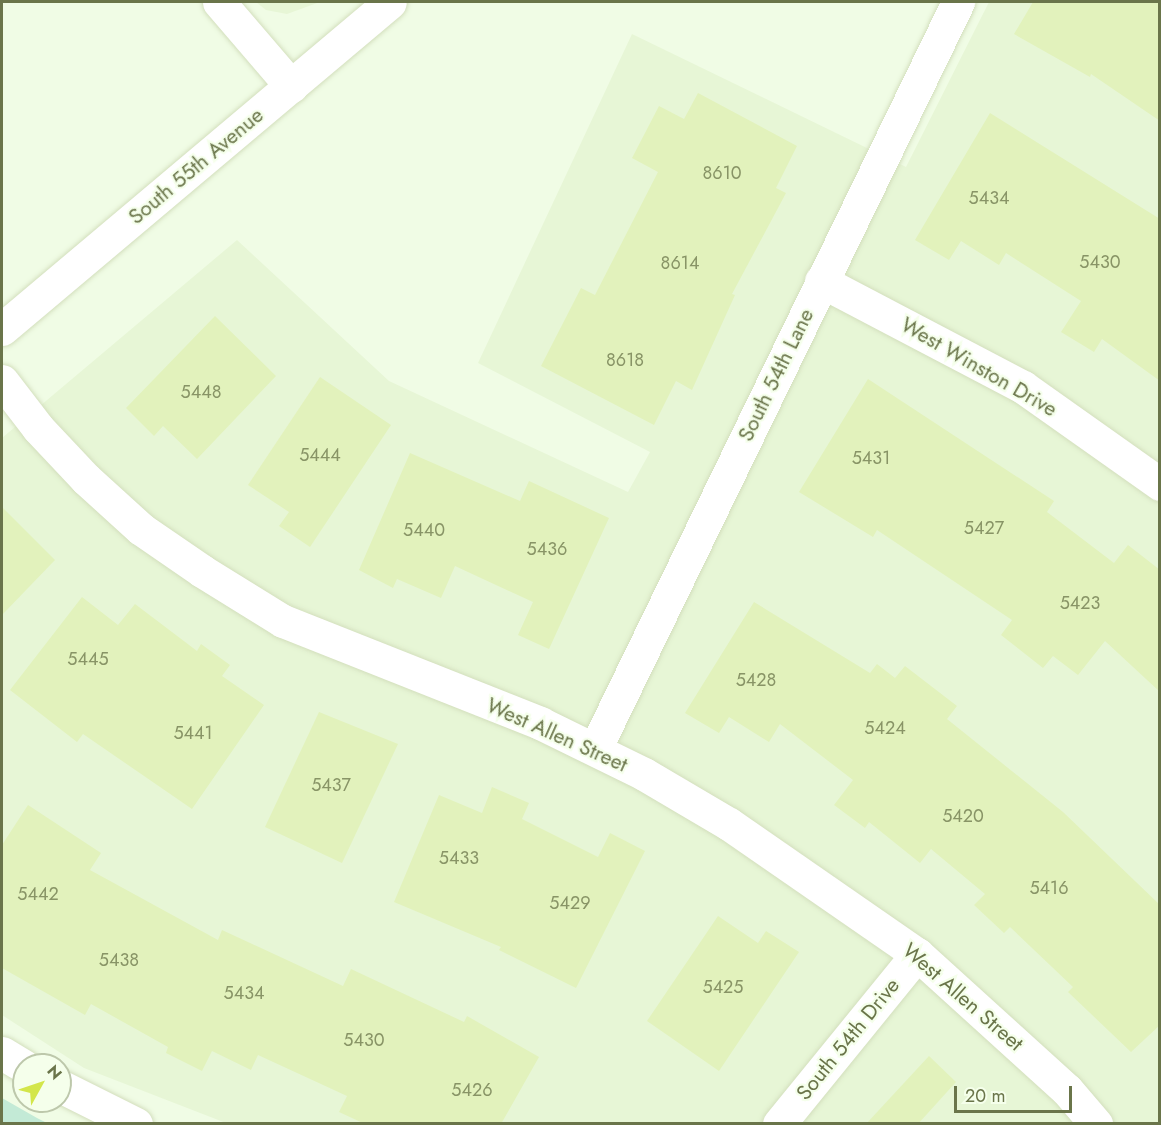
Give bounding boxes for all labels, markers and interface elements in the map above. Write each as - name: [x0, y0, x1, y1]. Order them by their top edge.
- street label: South 55th Avenue: [124, 102, 268, 230]
- house number: 8610: [702, 162, 742, 184]
- house number: 5434: [969, 187, 1009, 209]
- house number: 5430: [1079, 251, 1121, 273]
- house number: 8614: [661, 252, 699, 274]
- street label: South 54th Lane: [733, 305, 819, 445]
- street label: West Winston Drive: [896, 312, 1062, 422]
- house number: 8618: [606, 349, 644, 371]
- house number: 5448: [181, 381, 221, 403]
- house number: 5444: [299, 444, 341, 466]
- house number: 5431: [852, 447, 890, 469]
- house number: 5427: [964, 517, 1004, 539]
- house number: 5440: [403, 519, 445, 541]
- house number: 5436: [527, 538, 567, 560]
- house number: 5423: [1060, 592, 1100, 614]
- house number: 5445: [67, 648, 109, 670]
- house number: 5428: [736, 669, 776, 691]
- street label: West Allen Street: [483, 693, 631, 777]
- house number: 5424: [864, 717, 906, 739]
- house number: 5441: [173, 722, 213, 744]
- house number: 5437: [311, 774, 351, 796]
- house number: 5420: [942, 805, 984, 827]
- house number: 5433: [439, 847, 479, 869]
- house number: 5416: [1029, 877, 1069, 899]
- house number: 5442: [17, 883, 59, 905]
- house number: 5429: [549, 892, 591, 914]
- street label: West Allen Street: [898, 938, 1028, 1056]
- house number: 5438: [99, 949, 139, 971]
- street label: South 54th Drive: [791, 973, 905, 1105]
- house number: 5425: [702, 976, 744, 998]
- house number: 5434: [224, 982, 264, 1004]
- house number: 5430: [343, 1029, 385, 1051]
- north arrow: [12, 1053, 72, 1113]
- text: N: [42, 1060, 68, 1085]
- scale bar: [957, 1074, 1076, 1112]
- house number: 5426: [451, 1079, 493, 1101]
- text: 20 m: [965, 1083, 1005, 1109]

